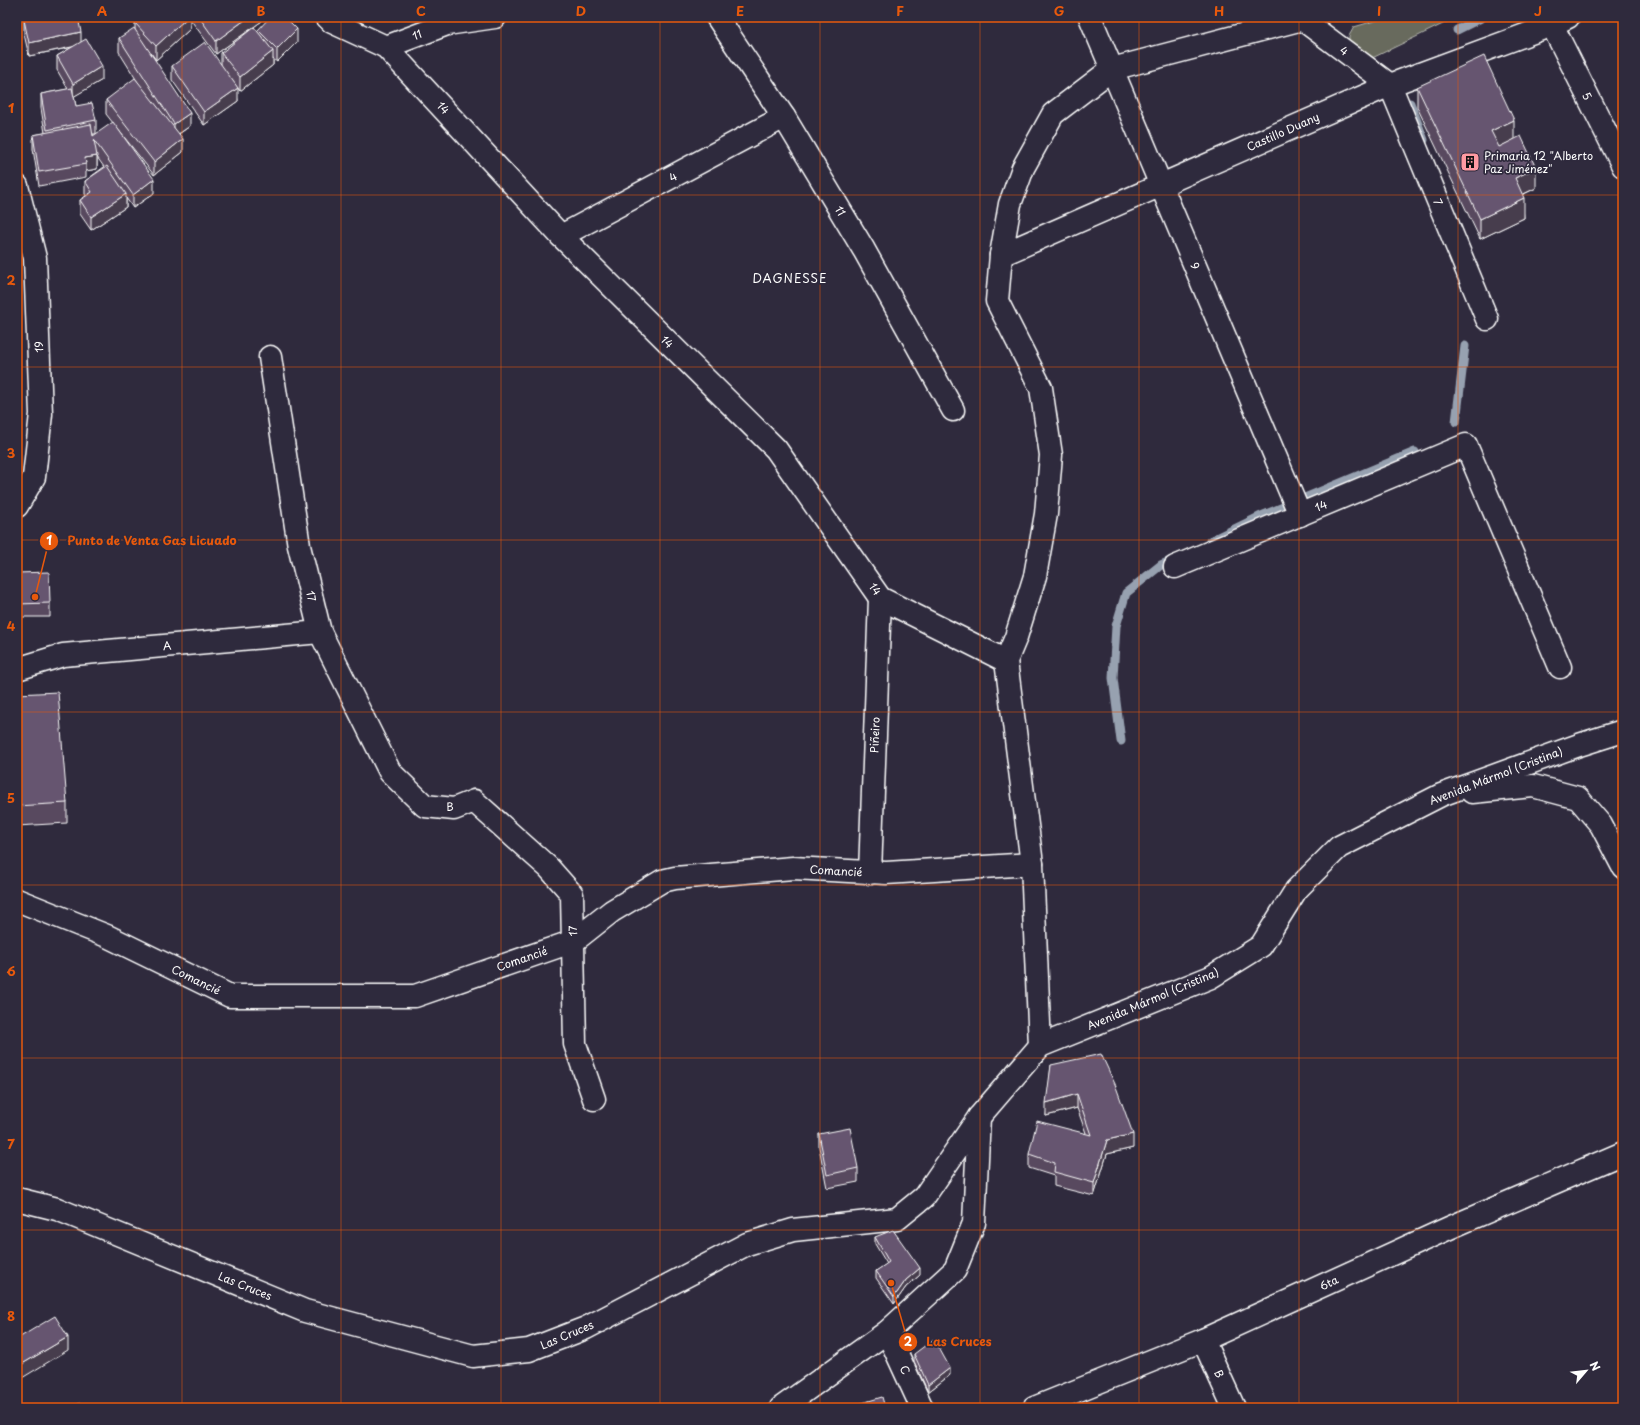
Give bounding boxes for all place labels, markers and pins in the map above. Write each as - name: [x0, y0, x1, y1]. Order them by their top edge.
- place label: Primaria 12 "Alberto Paz Jiménez": [1484, 147, 1593, 177]
- building icon: Primaria 12 "Alberto Paz Jiménez": [1459, 151, 1481, 173]
- callout: Punto de Venta Gas Licuado: [39, 529, 245, 553]
- callout: Las Cruces: [898, 1330, 1000, 1354]

